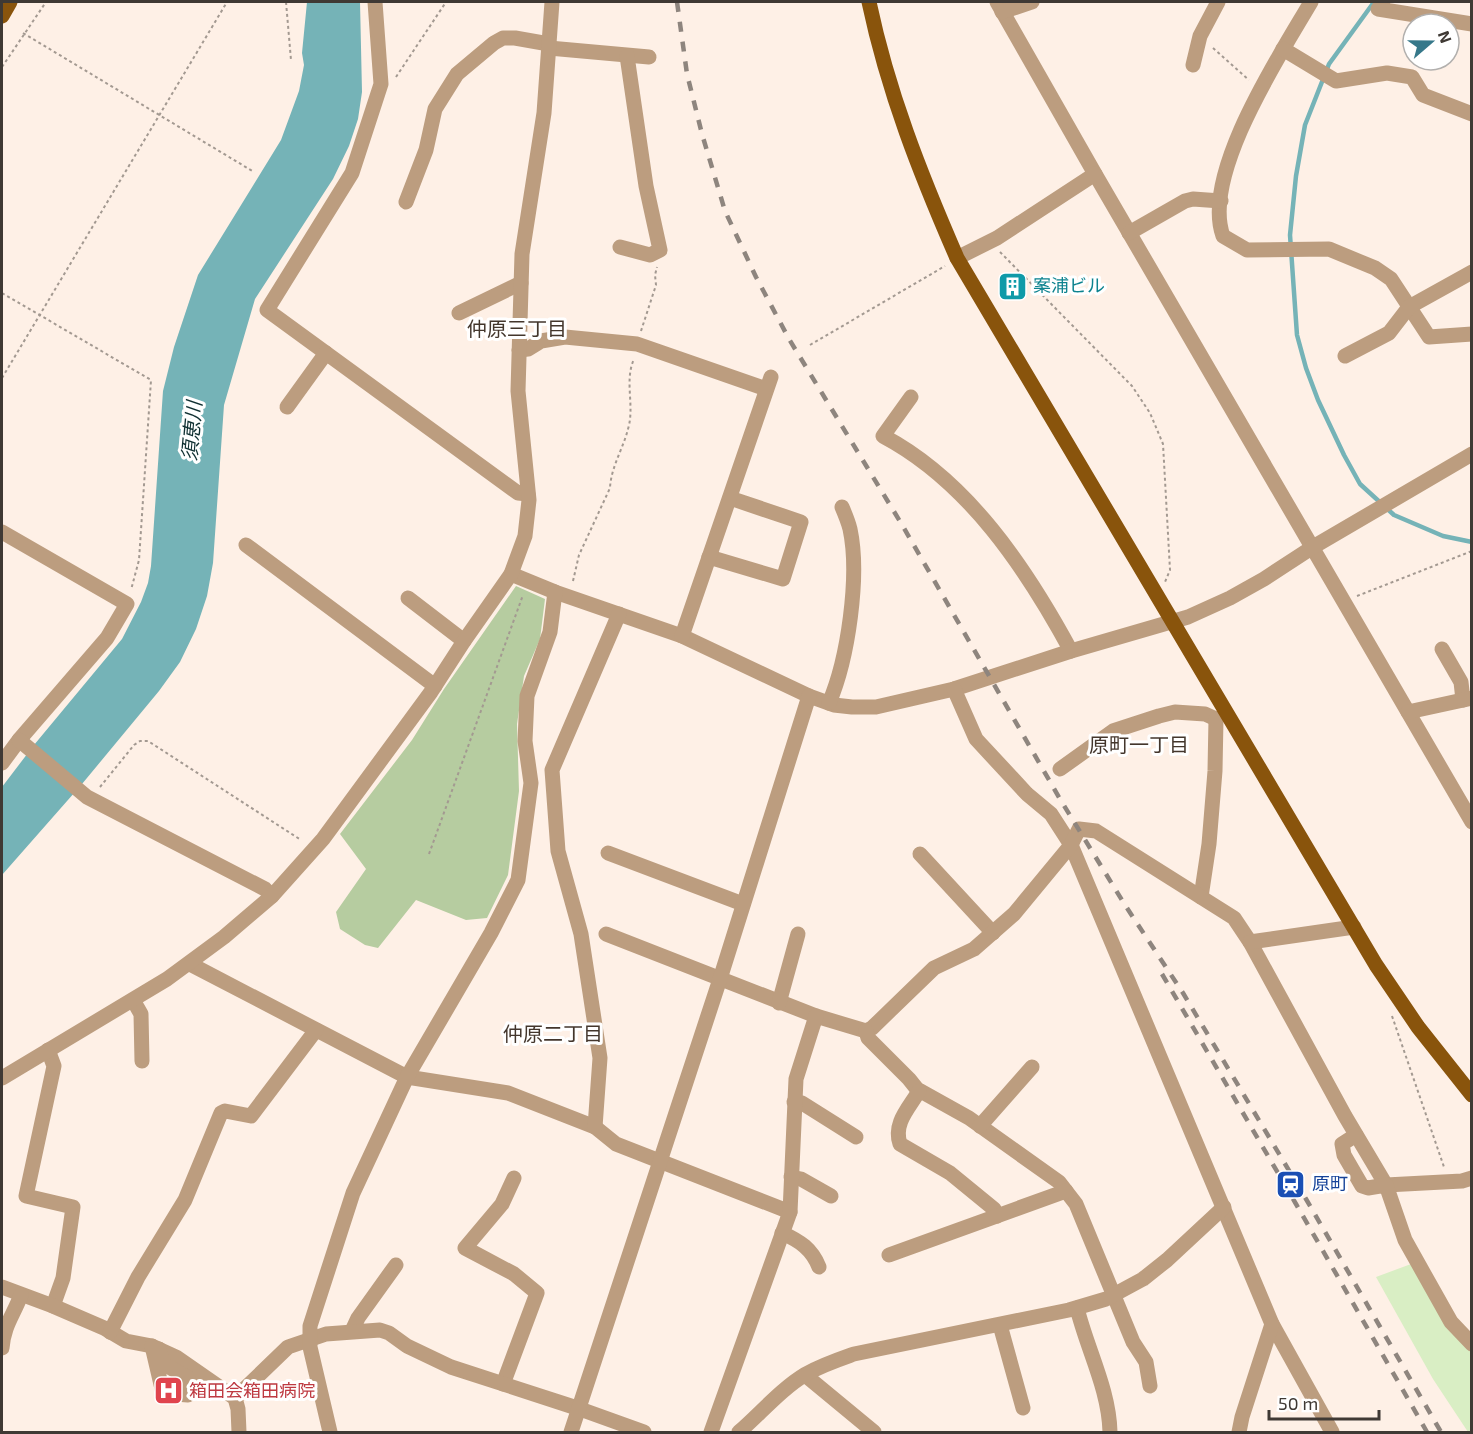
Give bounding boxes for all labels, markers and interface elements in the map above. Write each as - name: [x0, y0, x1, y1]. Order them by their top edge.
- north arrow: [1401, 12, 1461, 72]
- text: N: [1435, 28, 1456, 45]
- building icon: 案浦ビル: [996, 270, 1028, 302]
- place label: 案浦ビル: [1033, 274, 1105, 296]
- district label: 仲原三丁目: [467, 316, 567, 340]
- water label: 須恵川: [176, 398, 206, 462]
- district label: 原町一丁目: [1089, 732, 1189, 756]
- district label: 仲原二丁目: [503, 1021, 603, 1045]
- station icon: 原町: [1275, 1168, 1307, 1200]
- place label: 原町: [1312, 1172, 1348, 1194]
- hospital icon: 箱田会箱田病院: [152, 1375, 184, 1407]
- place label: 箱田会箱田病院: [189, 1379, 315, 1401]
- scale bar: [1269, 1383, 1378, 1421]
- text: 50 m: [1278, 1392, 1318, 1414]

